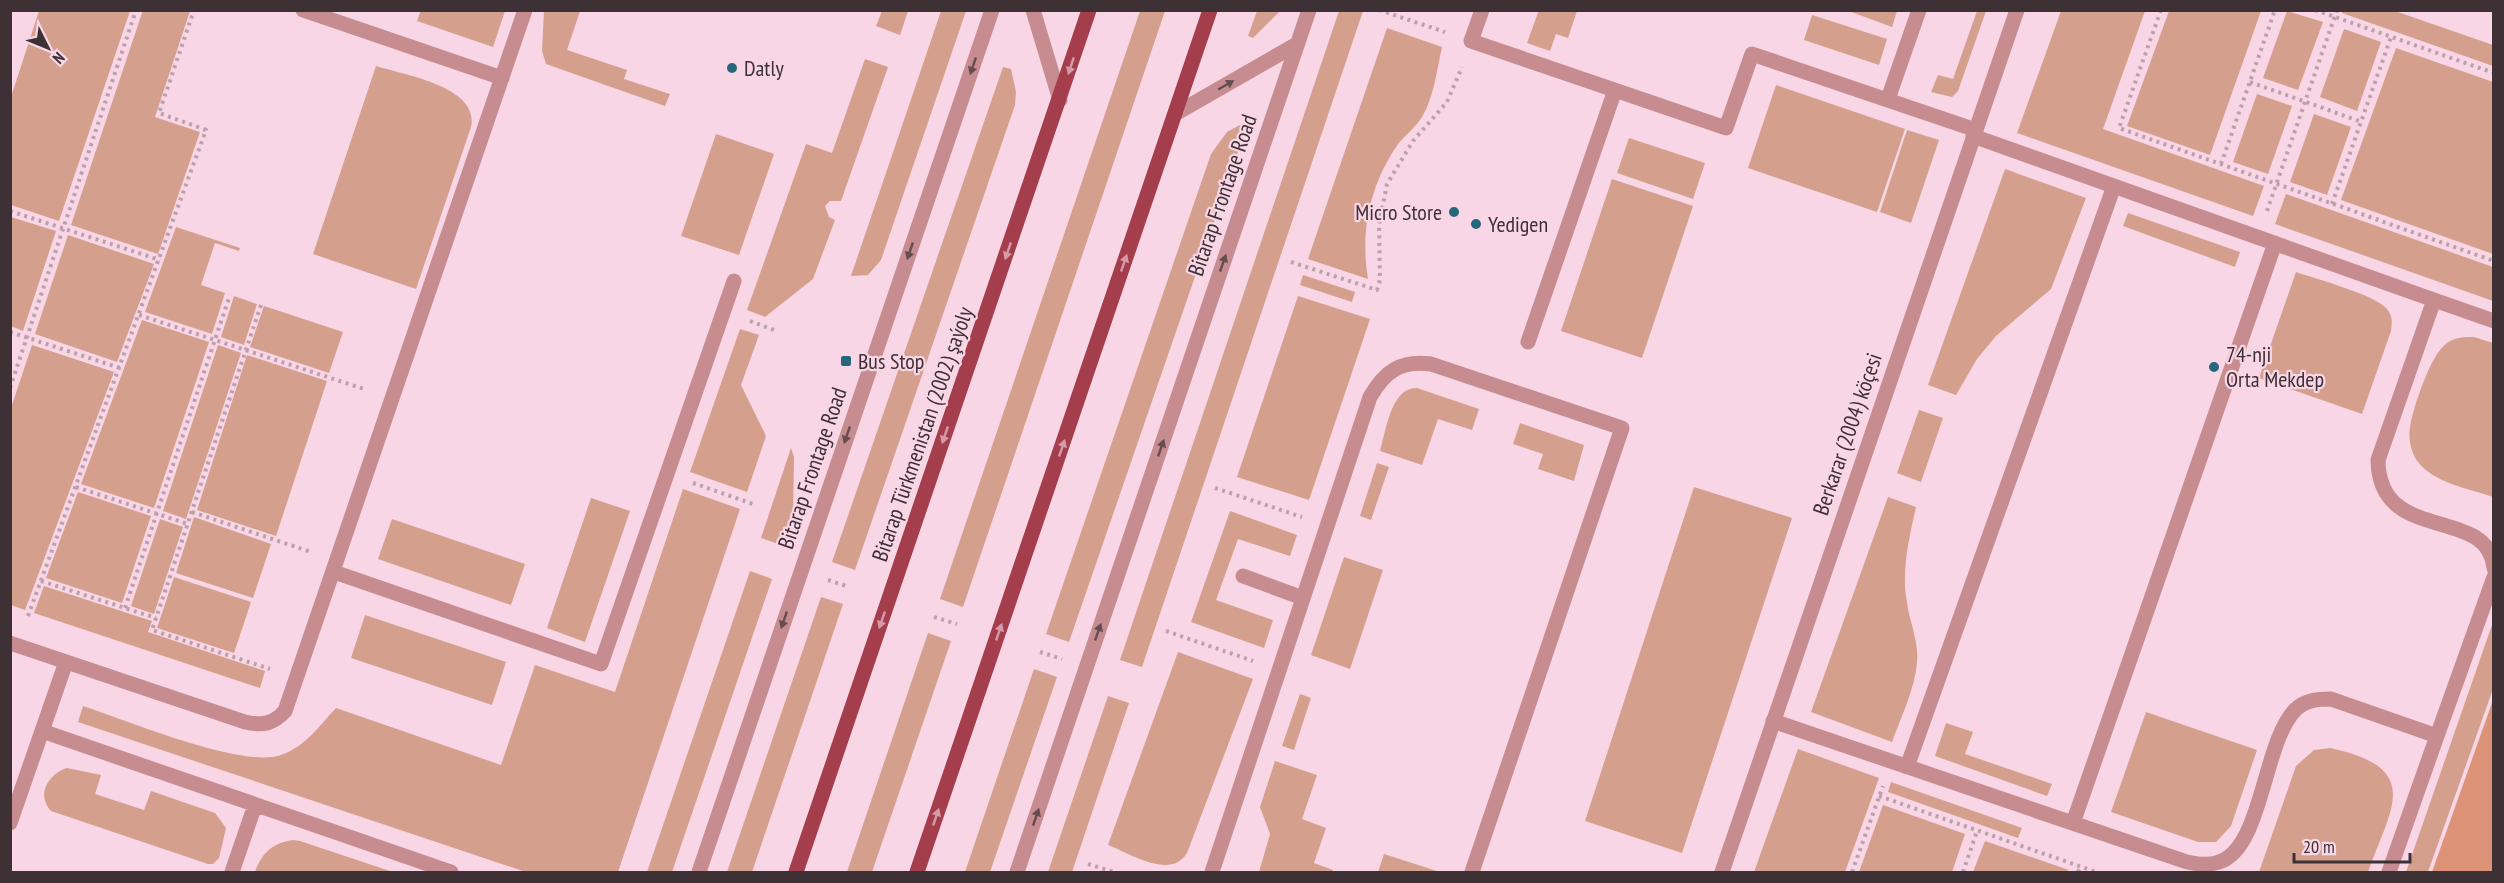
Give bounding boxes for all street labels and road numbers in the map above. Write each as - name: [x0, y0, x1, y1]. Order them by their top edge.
- street label: Bitarap Frontage Road: [1181, 111, 1263, 279]
- street label: Bitarap Türkmenistan (2002) şaýoly: [865, 302, 979, 565]
- street label: Berkarar (2004) köçesi: [1806, 349, 1888, 519]
- street label: Bitarap Frontage Road: [771, 384, 853, 552]

